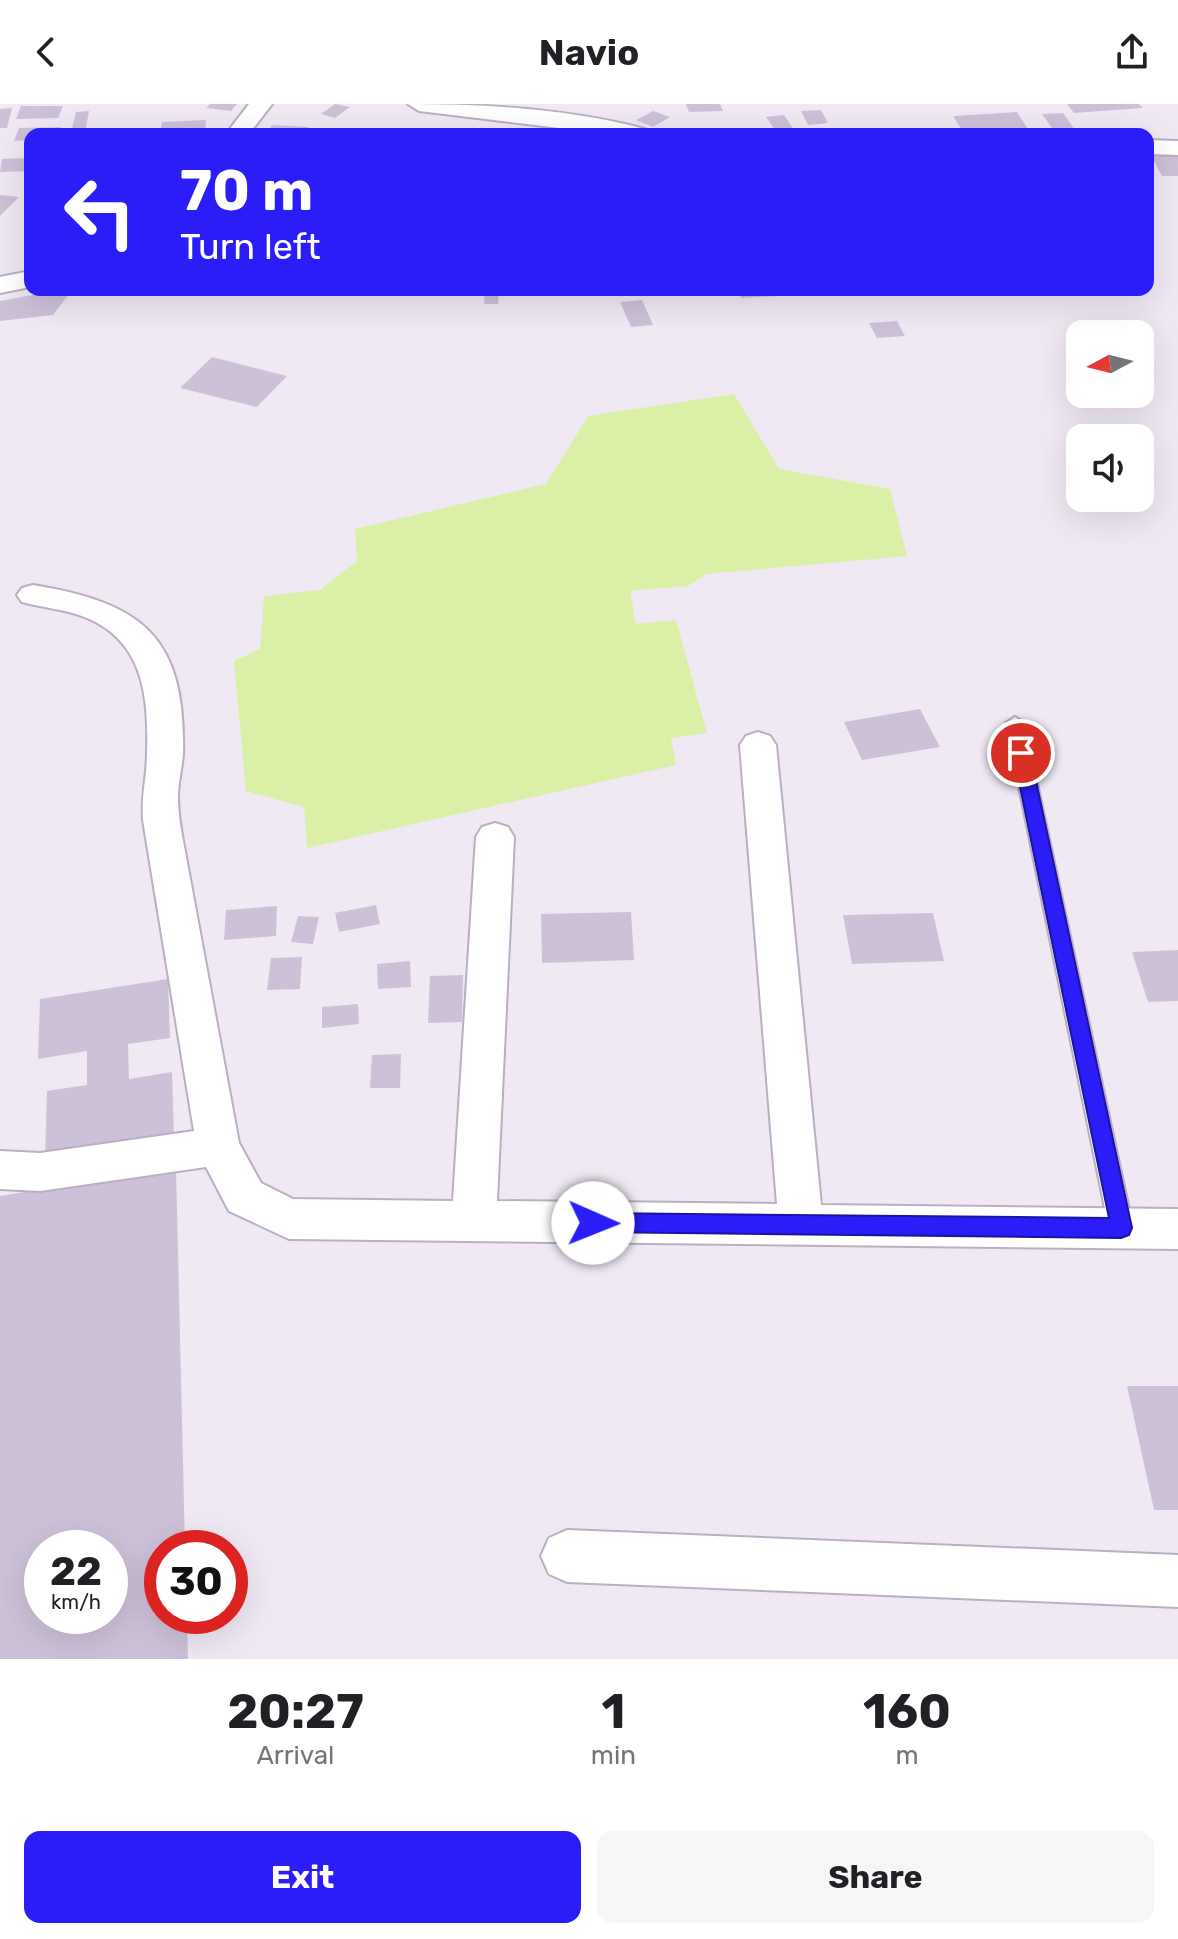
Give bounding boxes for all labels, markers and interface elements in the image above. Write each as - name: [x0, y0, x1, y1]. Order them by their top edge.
- icon: back: [24, 30, 68, 74]
- icon: share: [1110, 30, 1154, 74]
- text: Navio: [539, 31, 639, 74]
- text: 70 m: [180, 158, 313, 224]
- icon: left: [48, 160, 152, 264]
- text: Turn left: [180, 225, 321, 268]
- north arrow: [1066, 320, 1154, 408]
- map controls: [1066, 320, 1154, 512]
- button: sound: [1066, 424, 1154, 512]
- pin: [987, 719, 1055, 787]
- icon: arrive: [999, 731, 1043, 775]
- position arrow: [551, 1181, 635, 1265]
- speed limit sign: 30: [144, 1530, 248, 1634]
- text: 22: [50, 1548, 102, 1595]
- text: km/h: [51, 1590, 101, 1614]
- text: 20:27: [227, 1683, 364, 1740]
- text: 1: [601, 1683, 625, 1740]
- text: 160: [863, 1683, 951, 1740]
- text: Arrival: [256, 1740, 334, 1771]
- text: min: [591, 1740, 636, 1771]
- text: m: [895, 1740, 919, 1771]
- button: Exit: [24, 1831, 581, 1923]
- button: Share: [597, 1831, 1154, 1923]

